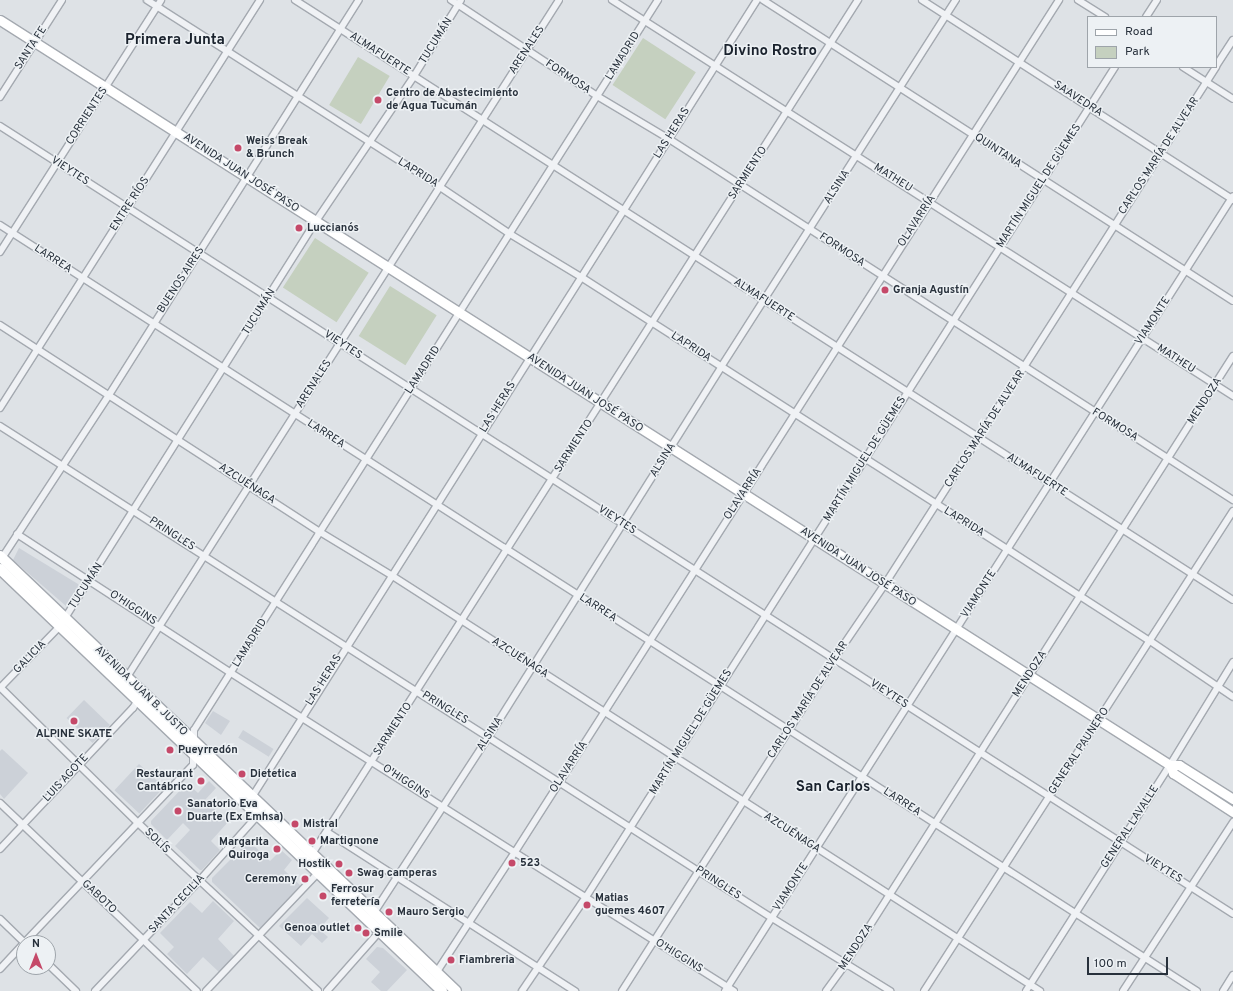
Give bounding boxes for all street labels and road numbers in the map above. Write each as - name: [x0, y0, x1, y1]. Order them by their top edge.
- street label: TUCUMÁN: [417, 15, 455, 67]
- street label: ARENALES: [506, 23, 548, 77]
- street label: SANTA FE: [12, 24, 50, 72]
- street label: LAMADRID: [603, 29, 643, 83]
- street label: ALMAFUERTE: [347, 30, 413, 78]
- street label: FORMOSA: [543, 57, 593, 97]
- street label: SAAVEDRA: [1051, 78, 1105, 120]
- street label: CORRIENTES: [63, 85, 111, 147]
- street label: CARLOS MARÍA DE ALVEAR: [1116, 94, 1202, 218]
- street label: LAS HERAS: [651, 105, 693, 161]
- street label: MARTÍN MIGUEL DE GÜEMES: [994, 121, 1084, 251]
- street label: AVENIDA JUAN JOSÉ PASO: [180, 130, 302, 216]
- street label: QUINTANA: [972, 131, 1024, 171]
- street label: SARMIENTO: [726, 144, 770, 202]
- street label: VIEYTES: [48, 154, 92, 188]
- street label: LAPRIDA: [395, 155, 441, 191]
- street label: MATHEU: [871, 161, 915, 195]
- street label: ALSINA: [821, 167, 853, 207]
- street label: ENTRE RÍOS: [108, 174, 152, 234]
- street label: OLAVARRÍA: [895, 193, 939, 249]
- street label: FORMOSA: [817, 230, 867, 270]
- street label: LARREA: [32, 242, 74, 276]
- street label: BUENOS AIRES: [155, 244, 207, 316]
- street label: ALMAFUERTE: [731, 276, 797, 324]
- street label: TUCUMÁN: [240, 286, 278, 338]
- street label: VIAMONTE: [1133, 294, 1173, 348]
- street label: VIEYTES: [321, 328, 365, 362]
- street label: LAPRIDA: [668, 329, 714, 365]
- street label: MATHEU: [1154, 342, 1198, 376]
- street label: LAMADRID: [403, 343, 443, 397]
- street label: AVENIDA JUAN JOSÉ PASO: [524, 350, 646, 436]
- street label: ARENALES: [293, 357, 335, 411]
- street label: CARLOS MARÍA DE ALVEAR: [942, 367, 1028, 491]
- street label: MENDOZA: [1185, 375, 1225, 427]
- street label: LAS HERAS: [477, 379, 519, 435]
- street label: MARTÍN MIGUEL DE GÜEMES: [821, 394, 909, 524]
- street label: FORMOSA: [1089, 406, 1141, 444]
- street label: LARREA: [305, 417, 347, 451]
- street label: SARMIENTO: [552, 417, 596, 475]
- street label: ALSINA: [647, 440, 679, 480]
- street label: ALMAFUERTE: [1004, 451, 1070, 499]
- street label: AZCUÉNAGA: [216, 461, 278, 507]
- street label: OLAVARRÍA: [721, 466, 765, 522]
- street label: VIEYTES: [595, 503, 639, 537]
- street label: LAPRIDA: [941, 504, 987, 540]
- street label: PRINGLES: [147, 514, 197, 554]
- street label: AVENIDA JUAN JOSÉ PASO: [797, 524, 919, 610]
- street label: TUCUMÁN: [66, 560, 106, 612]
- street label: VIAMONTE: [959, 567, 999, 621]
- street label: O'HIGGINS: [107, 588, 159, 628]
- street label: LARREA: [577, 591, 619, 625]
- street label: LAMADRID: [230, 616, 270, 670]
- street label: AZCUÉNAGA: [489, 635, 551, 681]
- street label: GALICIA: [11, 638, 49, 676]
- street label: CARLOS MARÍA DE ALVEAR: [765, 638, 851, 762]
- street label: AVENIDA JUAN B. JUSTO: [92, 643, 190, 739]
- street label: MENDOZA: [1010, 648, 1050, 700]
- street label: LAS HERAS: [303, 652, 345, 708]
- street label: MARTÍN MIGUEL DE GÜEMES: [647, 667, 735, 797]
- street label: VIEYTES: [867, 677, 911, 711]
- street label: PRINGLES: [420, 689, 470, 727]
- street label: SARMIENTO: [371, 700, 415, 758]
- street label: GENERAL PAUNERO: [1046, 705, 1112, 797]
- street label: ALSINA: [474, 714, 506, 754]
- street label: OLAVARRÍA: [547, 739, 591, 795]
- street label: LUIS AGOTE: [40, 751, 92, 805]
- street label: O'HIGGINS: [380, 762, 432, 802]
- street label: GENERAL LAVALLE: [1098, 783, 1162, 871]
- street label: LARREA: [881, 785, 923, 819]
- street label: AZCUÉNAGA: [761, 810, 823, 856]
- street label: SOLÍS: [141, 826, 173, 856]
- street label: VIEYTES: [1141, 852, 1185, 886]
- street label: VIAMONTE: [771, 860, 811, 914]
- street label: PRINGLES: [693, 863, 743, 903]
- street label: SANTA CECILIA: [146, 872, 208, 936]
- street label: GABOTO: [79, 877, 119, 917]
- street label: MENDOZA: [836, 921, 876, 973]
- street label: O'HIGGINS: [653, 936, 705, 976]

